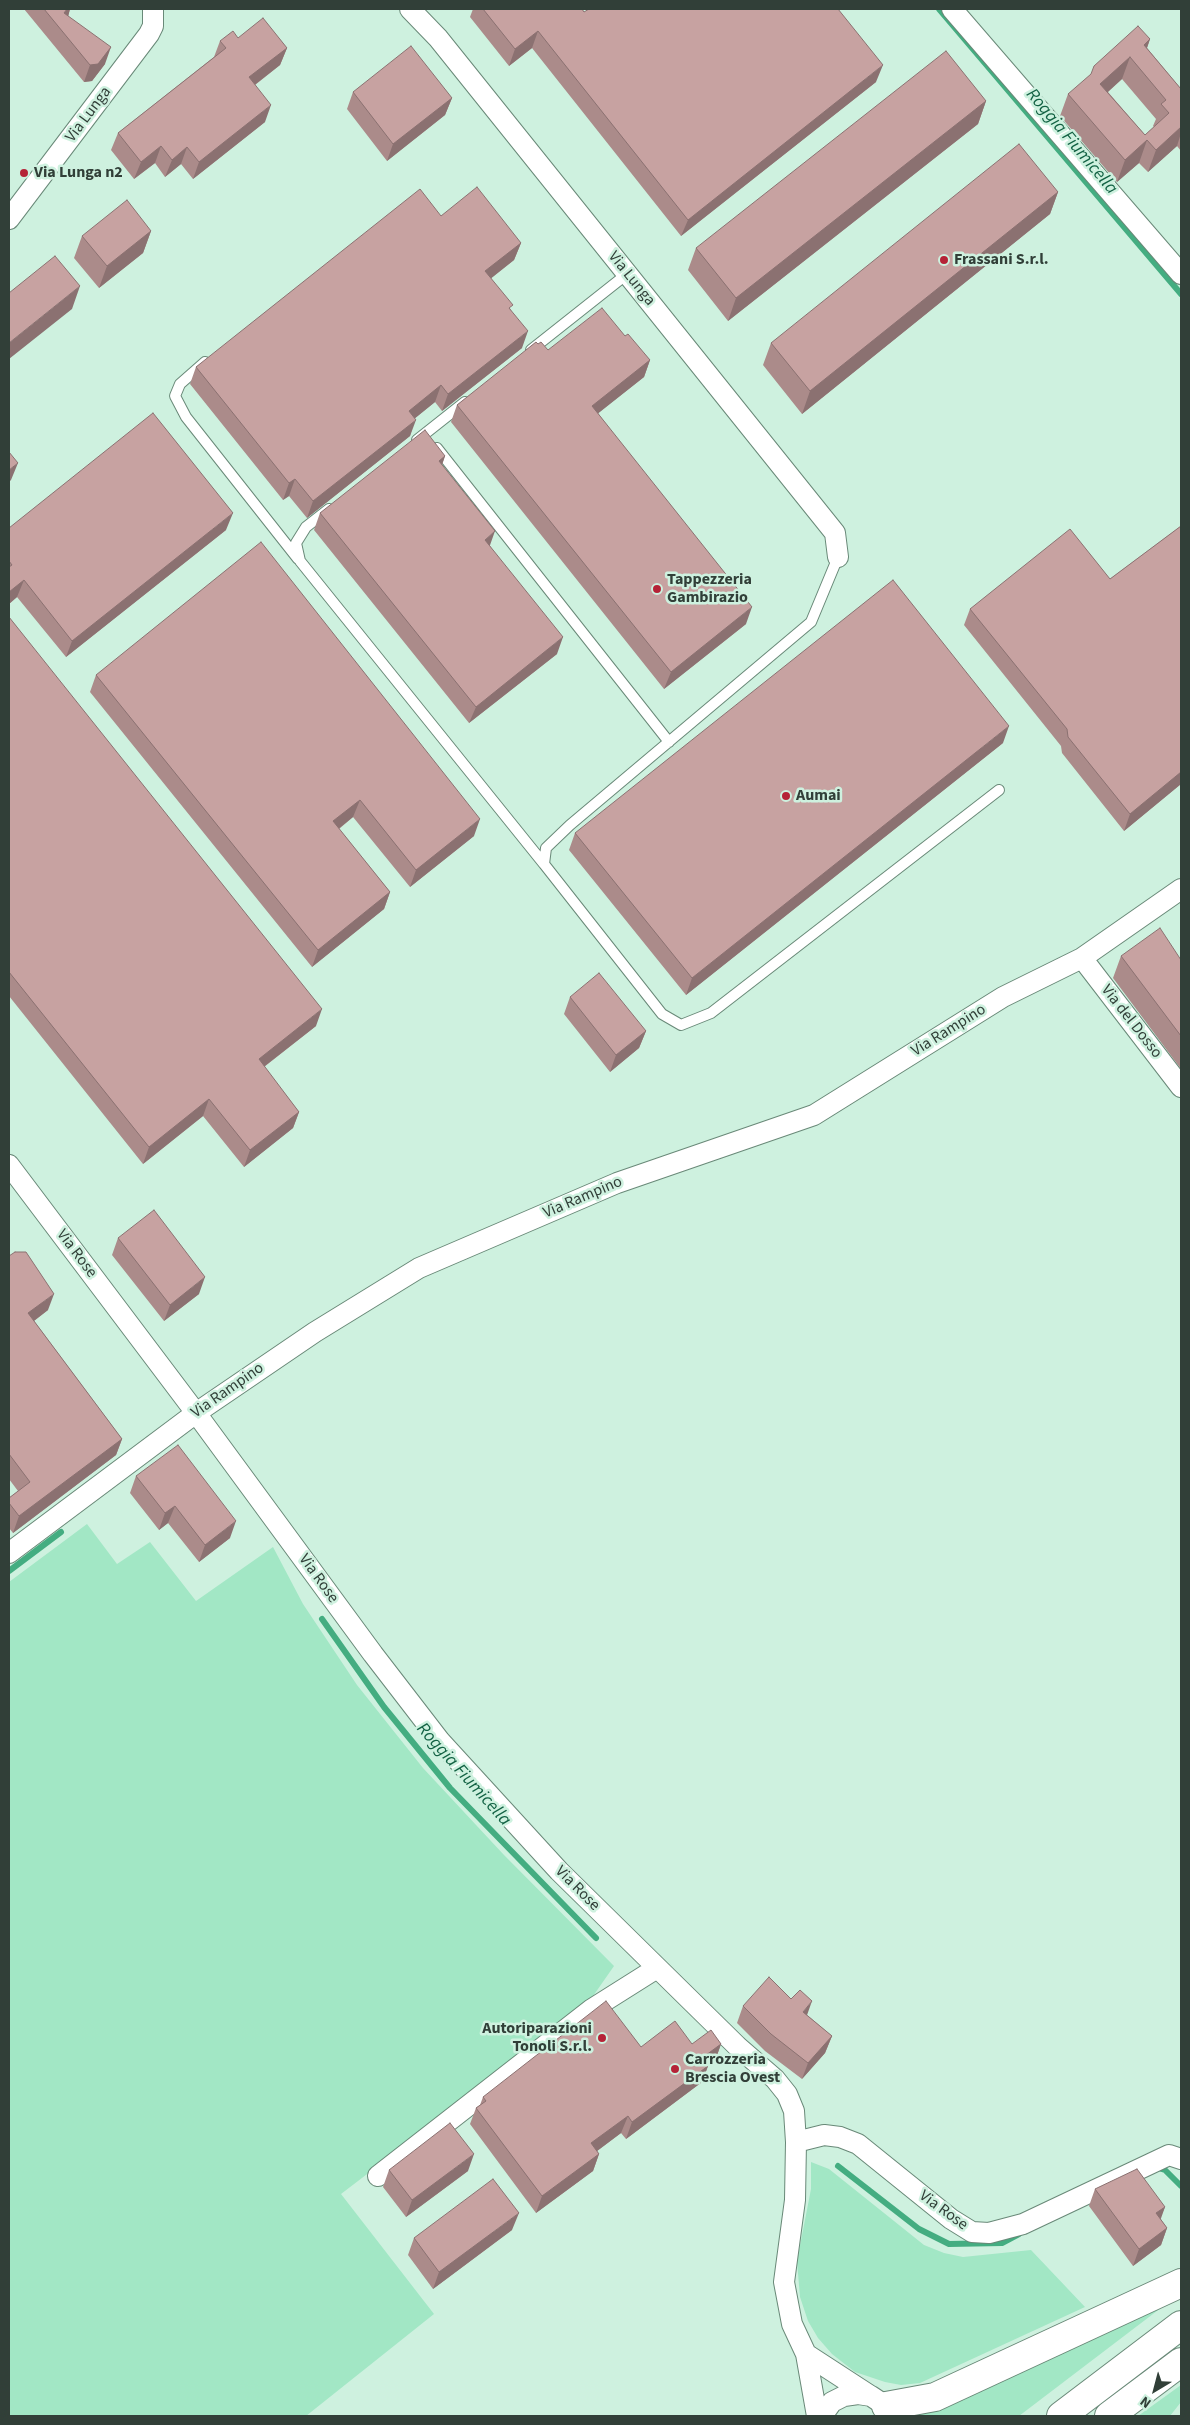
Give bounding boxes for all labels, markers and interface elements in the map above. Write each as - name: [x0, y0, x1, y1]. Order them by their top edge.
- street label: Via Lunga: [62, 84, 116, 146]
- water label: Roggia Fiumicella: [1021, 85, 1121, 199]
- place label: Via Lunga n2: [34, 163, 123, 183]
- marker: Via Lunga n2: [18, 167, 30, 179]
- street label: Via Lunga: [603, 248, 659, 310]
- place label: Frassani S.r.l.: [954, 250, 1049, 270]
- marker: Frassani S.r.l.: [938, 254, 950, 266]
- place label: Tappezzeria Gambirazio: [667, 570, 752, 608]
- marker: Tappezzeria Gambirazio: [651, 583, 663, 595]
- place label: Aumai: [796, 786, 841, 806]
- marker: Aumai: [780, 790, 792, 802]
- street label: Via del Dosso: [1096, 981, 1166, 1063]
- street label: Via Rampino: [908, 1001, 990, 1061]
- street label: Via Rampino: [541, 1173, 625, 1223]
- street label: Via Rose: [52, 1226, 100, 1282]
- street label: Via Rampino: [188, 1359, 268, 1423]
- street label: Via Rose: [294, 1551, 342, 1607]
- water label: Roggia Fiumicella: [411, 1719, 515, 1831]
- street label: Via Rose: [551, 1863, 603, 1915]
- place label: Autoriparazioni Tonoli S.r.l.: [482, 2019, 592, 2057]
- marker: Autoriparazioni Tonoli S.r.l.: [596, 2032, 608, 2044]
- place label: Carrozzeria Brescia Ovest: [685, 2050, 780, 2088]
- marker: Carrozzeria Brescia Ovest: [669, 2063, 681, 2075]
- street label: Via Rose: [915, 2187, 971, 2235]
- north arrow: [1130, 2365, 1180, 2415]
- text: N: [1136, 2391, 1156, 2413]

